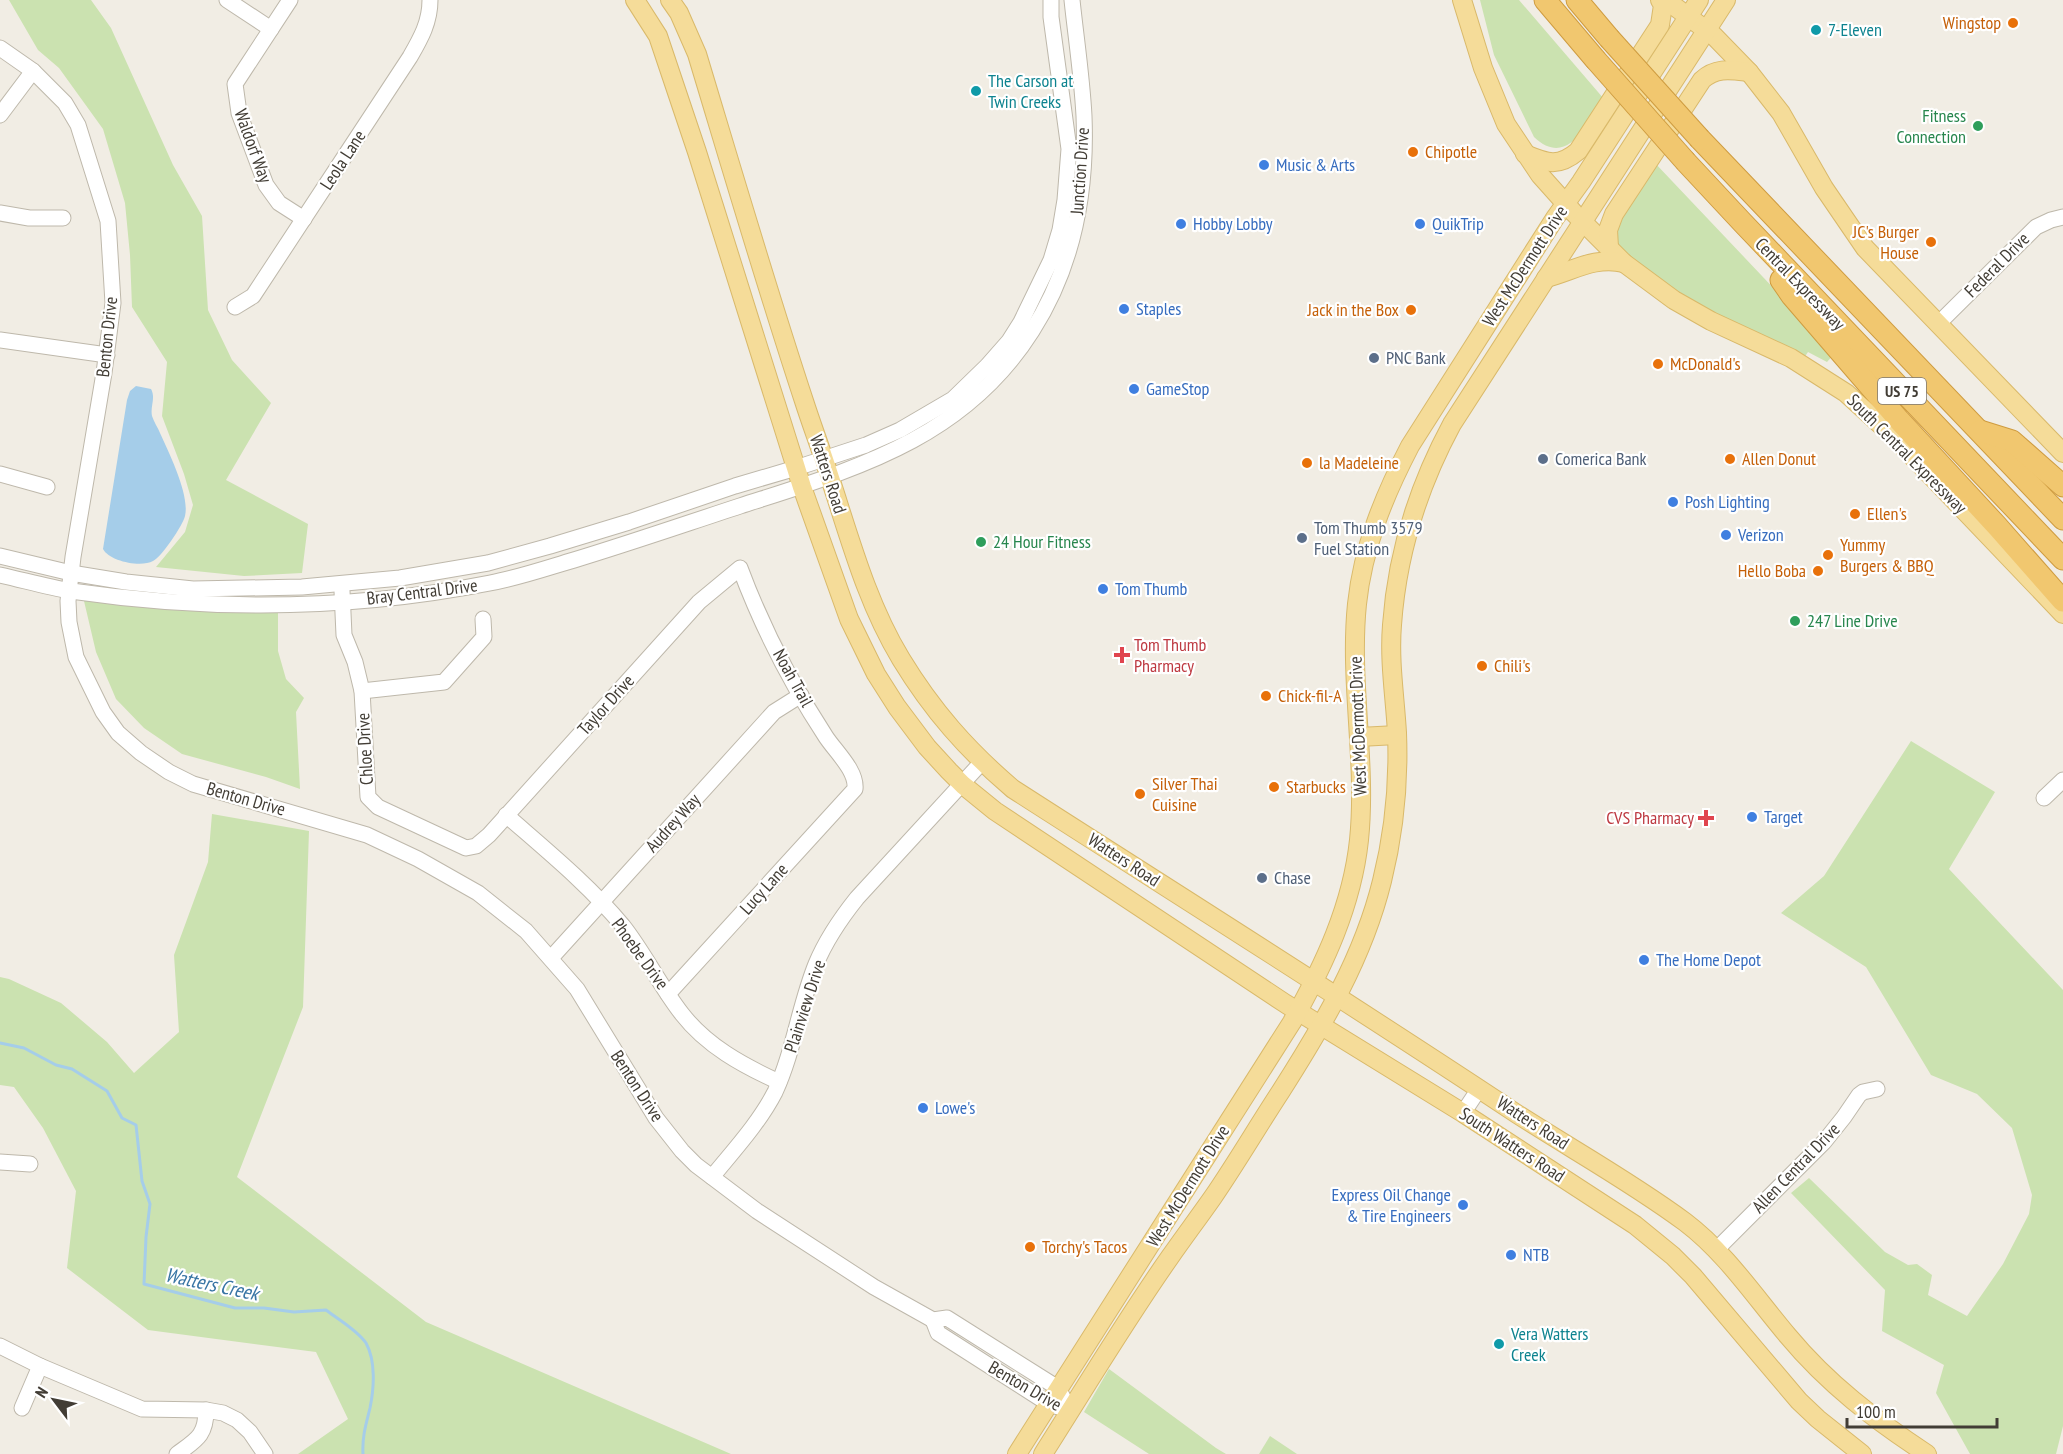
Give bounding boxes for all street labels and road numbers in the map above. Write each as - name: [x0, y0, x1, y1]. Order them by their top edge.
- street label: Waldorf Way: [229, 106, 278, 186]
- street label: Leola Lane: [315, 125, 370, 194]
- street label: Junction Drive: [1065, 127, 1094, 216]
- street label: West McDermott Drive: [1477, 201, 1572, 330]
- street label: Federal Drive: [1959, 227, 2034, 302]
- street label: Central Expressway: [1750, 232, 1851, 335]
- street label: Benton Drive: [91, 296, 122, 378]
- road number: US 75: [1878, 378, 1926, 404]
- street label: South Central Expressway: [1843, 389, 1972, 519]
- street label: Watters Road: [805, 432, 852, 516]
- street label: Bray Central Drive: [365, 573, 479, 610]
- street label: Noah Trail: [768, 645, 819, 711]
- street label: West McDermott Drive: [1344, 656, 1371, 796]
- street label: Taylor Drive: [572, 670, 639, 740]
- street label: Chloe Drive: [351, 712, 378, 786]
- street label: Benton Drive: [204, 776, 288, 821]
- street label: Audrey Way: [640, 788, 705, 857]
- street label: Watters Road: [1084, 828, 1165, 891]
- street label: Lucy Lane: [735, 858, 793, 919]
- street label: Phoebe Drive: [607, 913, 674, 994]
- street label: Plainview Drive: [779, 956, 830, 1055]
- street label: Benton Drive: [606, 1046, 669, 1126]
- street label: Watters Road: [1493, 1091, 1574, 1154]
- street label: South Watters Road: [1455, 1102, 1569, 1187]
- street label: Allen Central Drive: [1747, 1118, 1845, 1218]
- street label: West McDermott Drive: [1141, 1121, 1234, 1251]
- street label: Benton Drive: [985, 1355, 1066, 1416]

